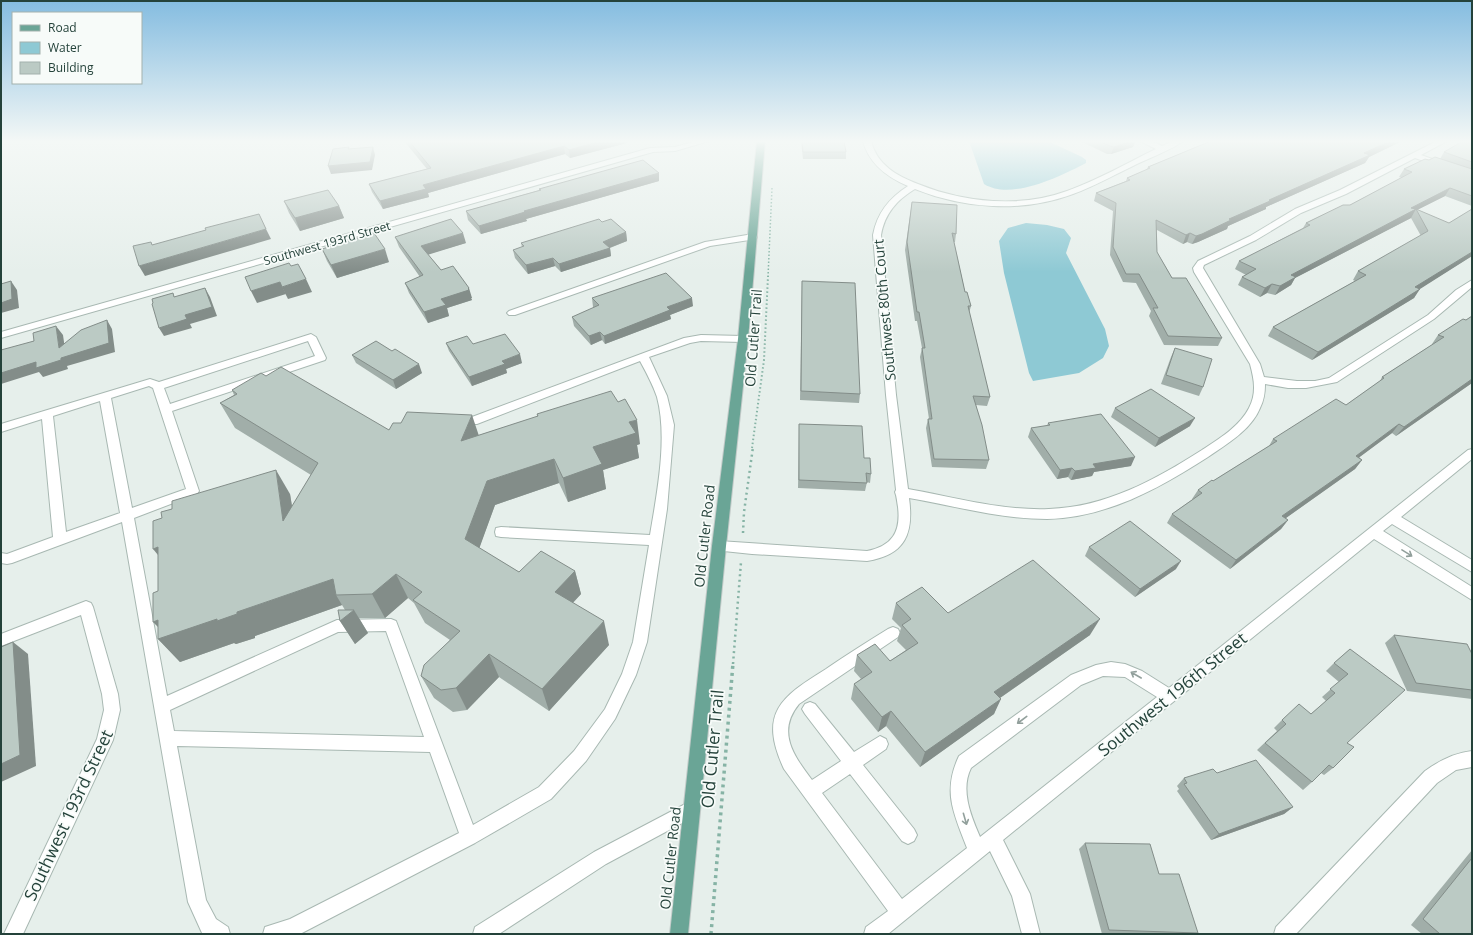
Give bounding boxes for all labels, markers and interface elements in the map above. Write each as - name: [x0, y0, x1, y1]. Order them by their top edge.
- legend: [12, 12, 142, 84]
- text: Road: [48, 19, 77, 36]
- text: Water: [48, 39, 82, 56]
- text: Building: [48, 59, 94, 76]
- street label: Southwest 193rd Street: [261, 217, 393, 269]
- street label: Southwest 80th Court: [868, 238, 900, 382]
- street label: Old Cutler Trail: [740, 288, 766, 388]
- street label: Old Cutler Road: [689, 484, 719, 588]
- one-way arrow: [1401, 549, 1413, 557]
- street label: Southwest 196th Street: [1093, 627, 1251, 761]
- one-way arrow: [1130, 671, 1142, 679]
- street label: Old Cutler Trail: [695, 689, 729, 809]
- one-way arrow: [1017, 716, 1028, 724]
- street label: Southwest 193rd Street: [18, 726, 118, 904]
- street label: Old Cutler Road: [655, 806, 685, 910]
- one-way arrow: [962, 812, 969, 825]

